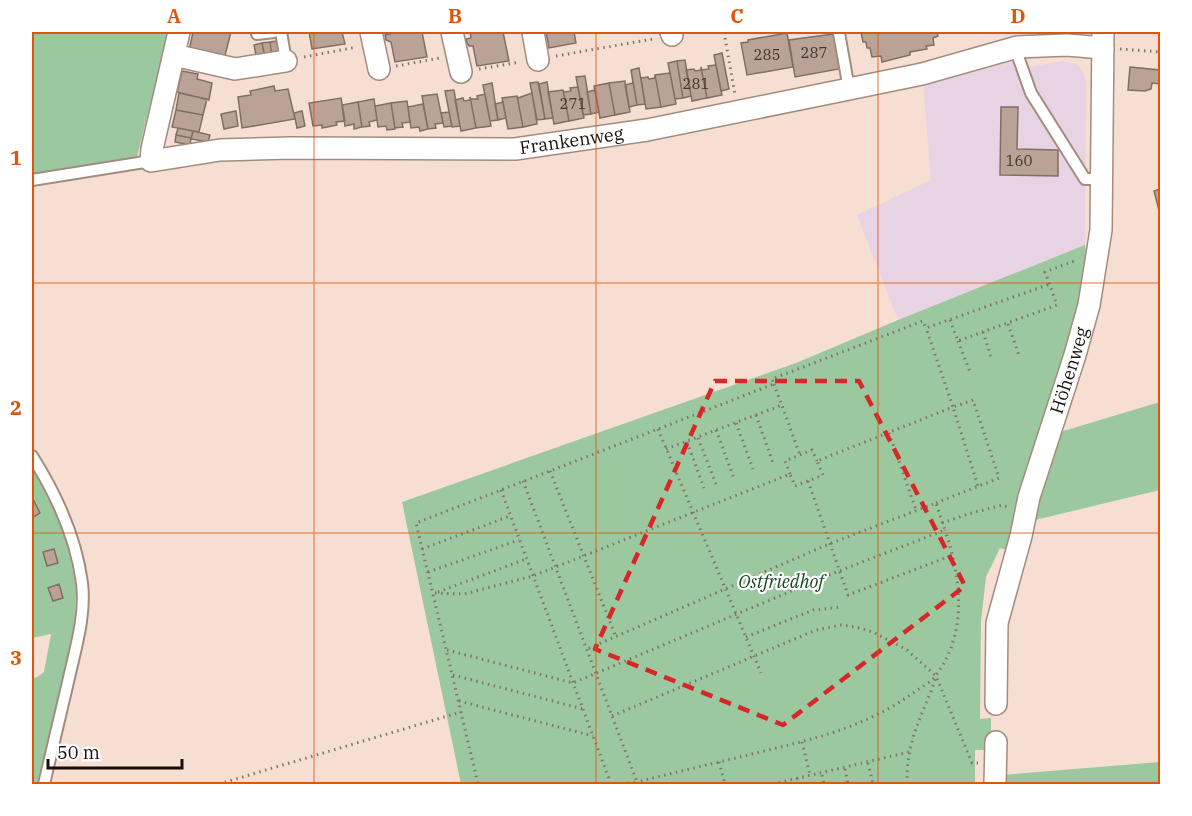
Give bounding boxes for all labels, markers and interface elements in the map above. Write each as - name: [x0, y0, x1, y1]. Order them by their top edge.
- text: A: [167, 2, 181, 29]
- text: B: [448, 2, 462, 29]
- text: C: [730, 2, 744, 29]
- text: D: [1010, 2, 1026, 29]
- house number: 287: [800, 43, 828, 62]
- house number: 285: [753, 45, 781, 64]
- house number: 281: [682, 74, 710, 93]
- house number: 271: [559, 94, 587, 113]
- street label: Frankenweg: [518, 122, 625, 159]
- text: 1: [10, 144, 22, 171]
- house number: 160: [1005, 151, 1033, 170]
- street label: Höhenweg: [1045, 324, 1093, 417]
- text: 2: [10, 394, 22, 421]
- park label: Ostfriedhof: [738, 570, 827, 593]
- text: 3: [10, 644, 22, 671]
- scale bar: [48, 732, 182, 770]
- text: 50 m: [57, 741, 100, 764]

